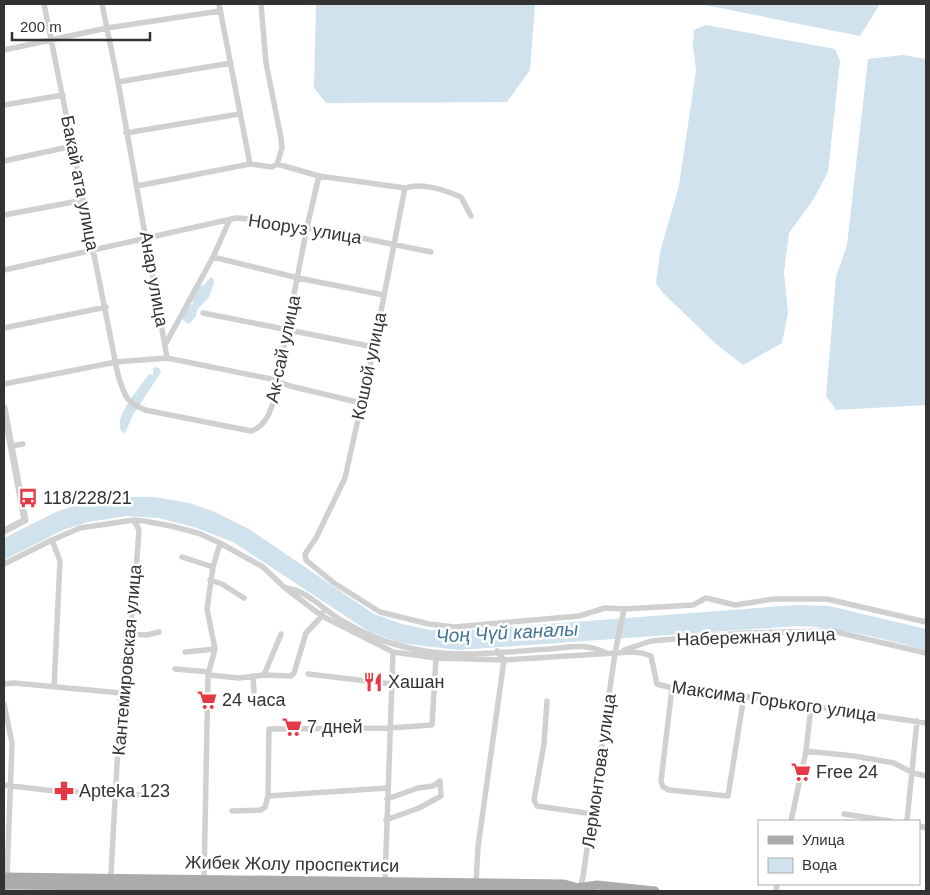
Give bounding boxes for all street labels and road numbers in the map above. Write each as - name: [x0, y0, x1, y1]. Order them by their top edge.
- street label: Бакай ата улица: [57, 114, 103, 253]
- street label: Нооруз улица: [247, 210, 364, 248]
- street label: Анар улица: [136, 230, 172, 329]
- street label: Ак-сай улица: [262, 292, 304, 405]
- street label: Кошой улица: [348, 309, 390, 422]
- street label: Кантемировская улица: [109, 563, 145, 756]
- street label: Набережная улица: [676, 624, 837, 650]
- street label: Максима Горького улица: [670, 677, 879, 725]
- street label: Лермонтова улица: [578, 691, 620, 850]
- street label: Жибек Жолу проспектиси: [185, 852, 399, 876]

